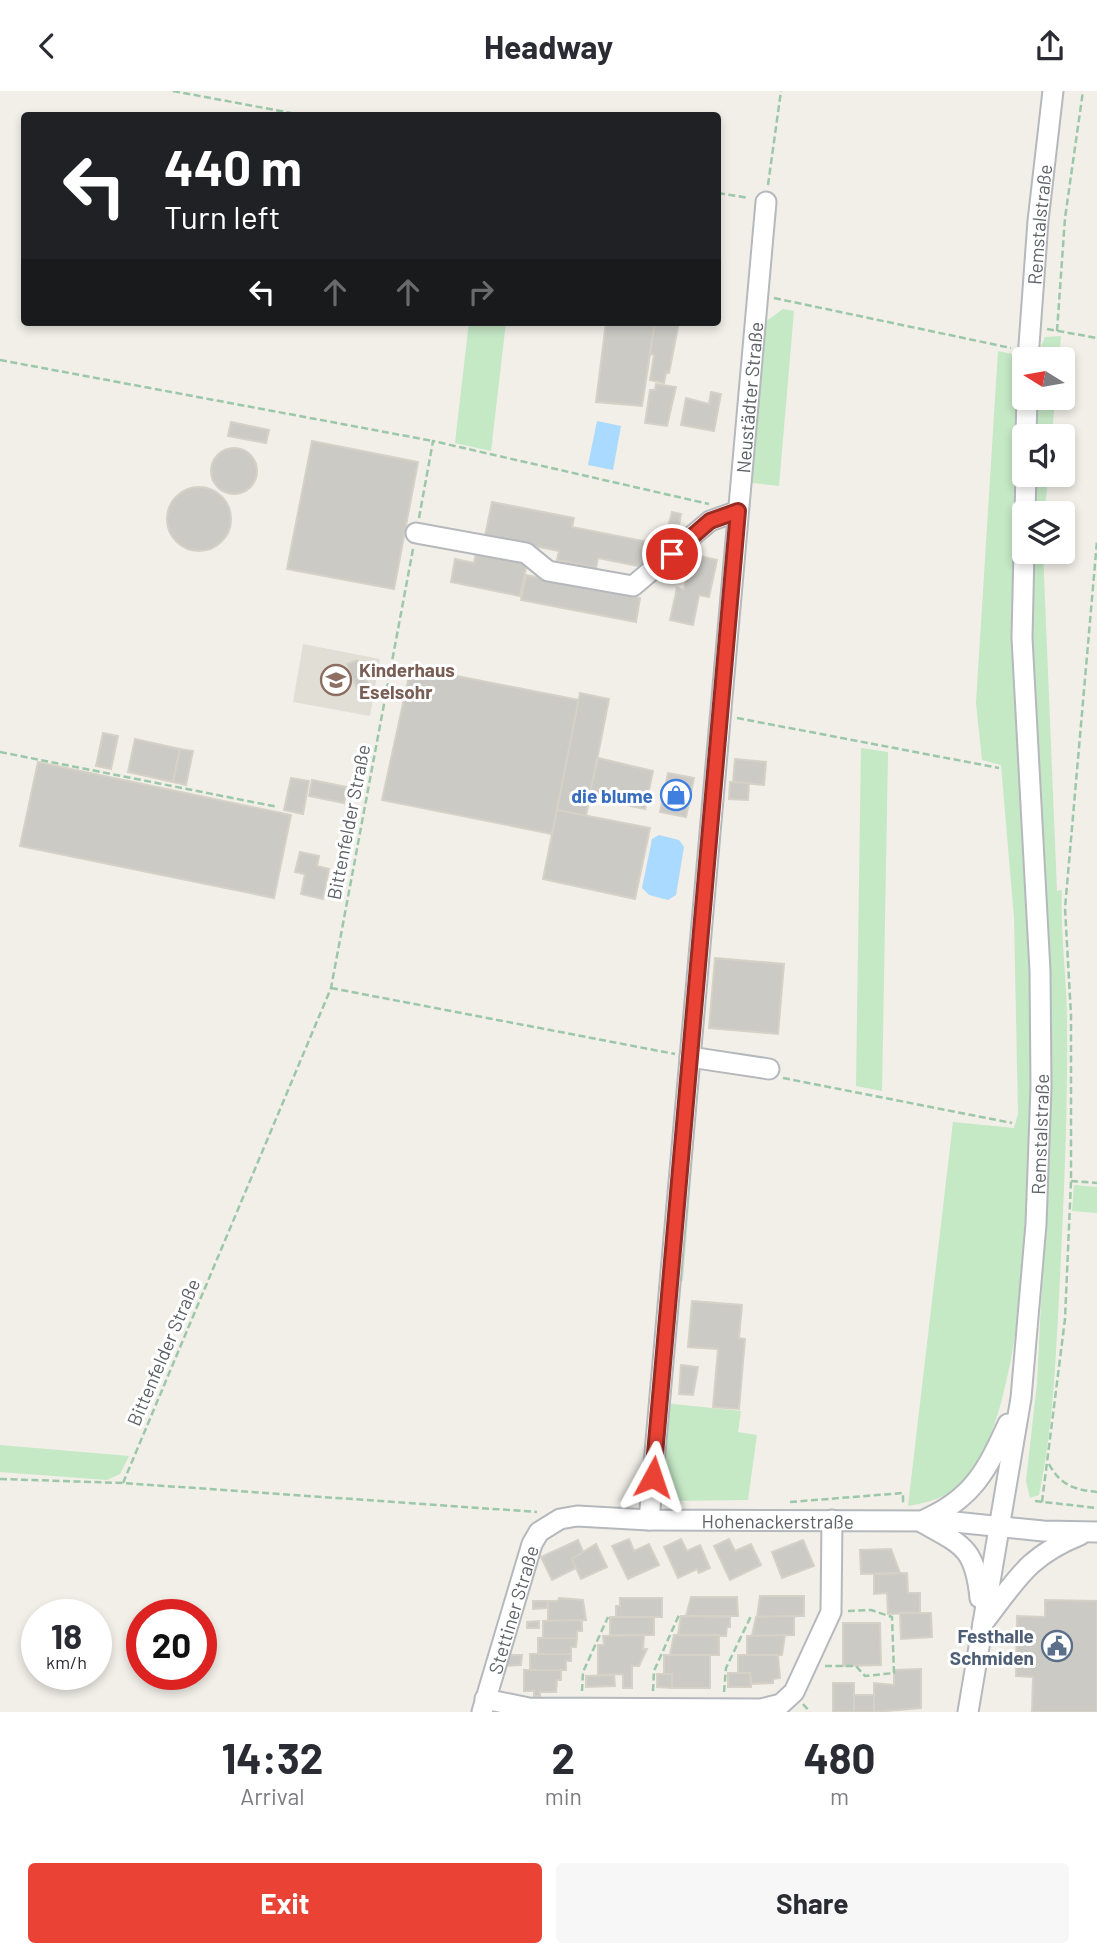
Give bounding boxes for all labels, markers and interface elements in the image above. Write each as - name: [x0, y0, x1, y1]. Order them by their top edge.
- icon: back: [28, 27, 66, 65]
- text: Headway: [484, 27, 613, 65]
- icon: share: [1031, 27, 1069, 65]
- text: 440 m: [164, 137, 302, 196]
- icon: left: [49, 140, 140, 231]
- street label: Remstalstraße: [1022, 163, 1056, 286]
- text: Turn left: [164, 197, 281, 235]
- icon: left: [243, 273, 281, 311]
- icon: ahead: [316, 273, 354, 311]
- icon: ahead: [389, 273, 427, 311]
- icon: right: [462, 273, 500, 311]
- street label: Neustädter Straße: [730, 321, 767, 474]
- north arrow: [1012, 347, 1074, 409]
- map controls: [1012, 347, 1075, 564]
- button: sound: [1012, 424, 1075, 487]
- button: layers: [1012, 501, 1075, 564]
- pin: [642, 524, 702, 584]
- icon: arrive: [653, 535, 691, 573]
- place label: Kinderhaus Eselsohr: [359, 658, 455, 703]
- school or university icon: Kinderhaus Eselsohr: [319, 663, 353, 697]
- street label: Bittenfelder Straße: [322, 742, 374, 902]
- shop icon: die blume: [659, 778, 693, 812]
- place label: die blume: [571, 784, 653, 807]
- street label: Remstalstraße: [1026, 1074, 1053, 1195]
- street label: Bittenfelder Straße: [122, 1275, 204, 1429]
- position arrow: [616, 1440, 690, 1514]
- street label: Hohenackerstraße: [701, 1509, 854, 1532]
- street label: Stettiner Straße: [483, 1543, 542, 1676]
- speed limit sign: 20: [126, 1599, 217, 1690]
- text: 18: [51, 1614, 82, 1656]
- place label: Festhalle Schmiden: [950, 1624, 1034, 1669]
- public building icon: Festhalle Schmiden: [1040, 1629, 1074, 1663]
- text: km/h: [46, 1651, 87, 1673]
- text: 14:32: [221, 1732, 323, 1782]
- text: 2: [552, 1732, 575, 1782]
- text: 480: [803, 1732, 876, 1782]
- text: Arrival: [240, 1782, 304, 1810]
- text: min: [545, 1782, 582, 1810]
- text: m: [830, 1782, 849, 1810]
- button: Exit: [28, 1863, 542, 1943]
- button: Share: [556, 1863, 1069, 1943]

